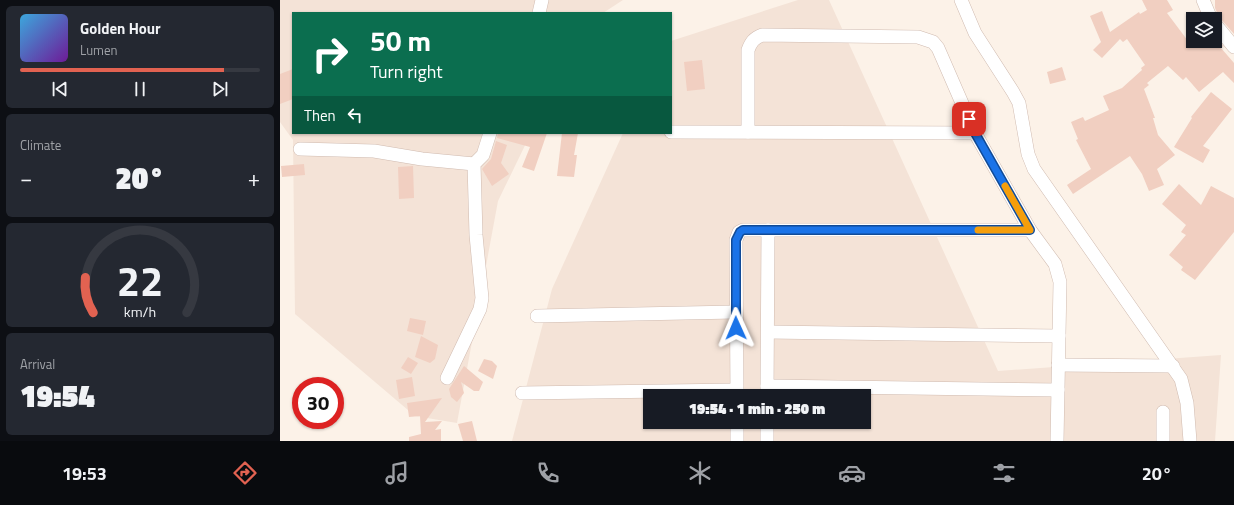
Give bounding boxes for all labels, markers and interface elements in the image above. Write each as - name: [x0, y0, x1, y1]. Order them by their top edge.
- map controls: [1186, 12, 1222, 48]
- button: layers: [1186, 12, 1222, 48]
- text: Golden Hour: [80, 17, 161, 40]
- text: 50 m: [370, 19, 431, 62]
- icon: right: [304, 28, 356, 80]
- text: Lumen: [80, 40, 117, 60]
- text: Turn right: [370, 58, 443, 85]
- icon: previous: [49, 78, 71, 100]
- icon: pause: [129, 78, 151, 100]
- icon: next: [209, 78, 231, 100]
- pin: [952, 102, 986, 136]
- text: Then: [304, 104, 336, 127]
- icon: left: [344, 104, 366, 126]
- icon: arrive: [958, 108, 980, 130]
- text: Climate: [20, 135, 61, 155]
- text: 20°: [115, 155, 165, 201]
- text: −: [20, 161, 32, 195]
- text: +: [248, 161, 260, 195]
- text: 22: [117, 248, 163, 311]
- text: km/h: [124, 300, 156, 322]
- position arrow: [715, 307, 757, 349]
- text: Arrival: [20, 354, 55, 374]
- text: 19:54: [20, 373, 95, 419]
- speed limit sign: 30: [292, 377, 344, 429]
- text: 19:54 · 1 min · 250 m: [689, 397, 825, 420]
- icon: directions: [231, 459, 259, 487]
- icon: music: [383, 459, 411, 487]
- icon: phone: [534, 459, 562, 487]
- icon: climate: [686, 459, 714, 487]
- icon: car: [838, 459, 866, 487]
- icon: filters: [990, 459, 1018, 487]
- text: 19:53: [62, 460, 107, 487]
- text: 20°: [1142, 460, 1172, 487]

